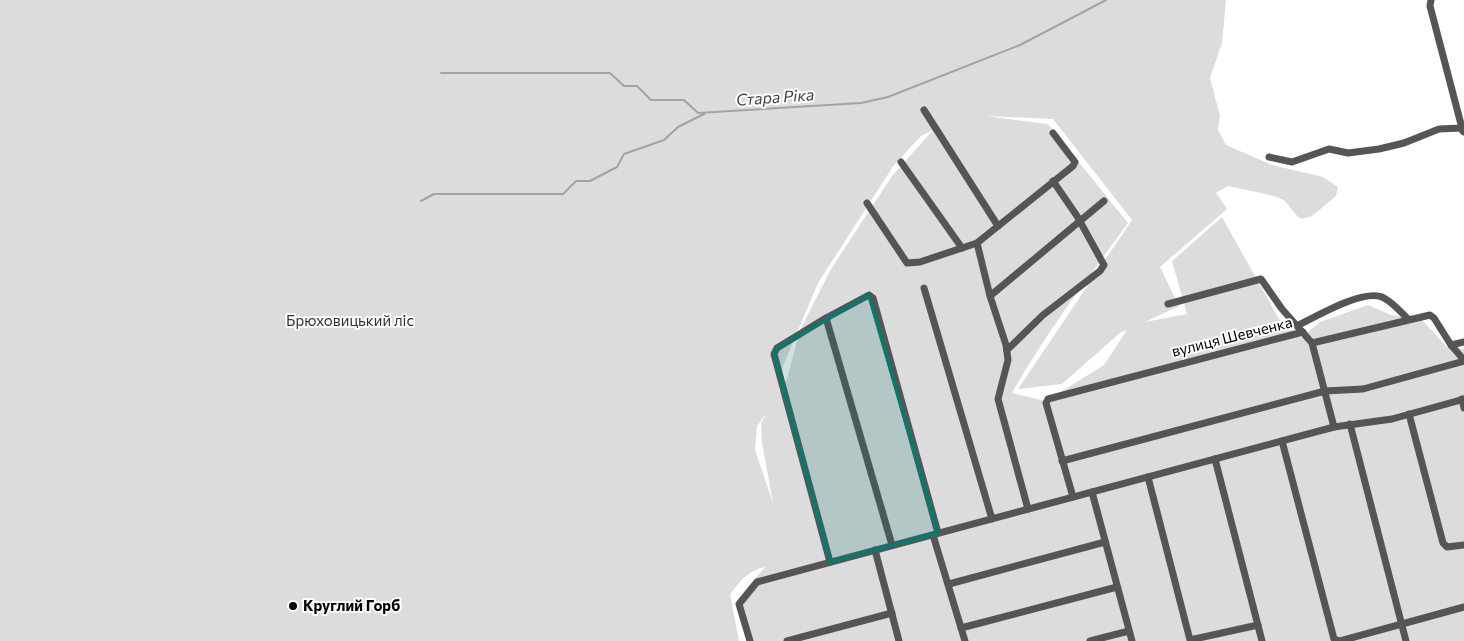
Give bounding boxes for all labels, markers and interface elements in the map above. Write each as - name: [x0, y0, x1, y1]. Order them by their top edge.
- water label: Стара Ріка: [735, 84, 815, 109]
- park label: Брюховицький ліс: [286, 311, 414, 329]
- street label: вулиця Шевченка: [1170, 312, 1294, 360]
- place label: Круглий Горб: [303, 596, 400, 614]
- marker: Круглий Горб: [287, 600, 299, 612]

